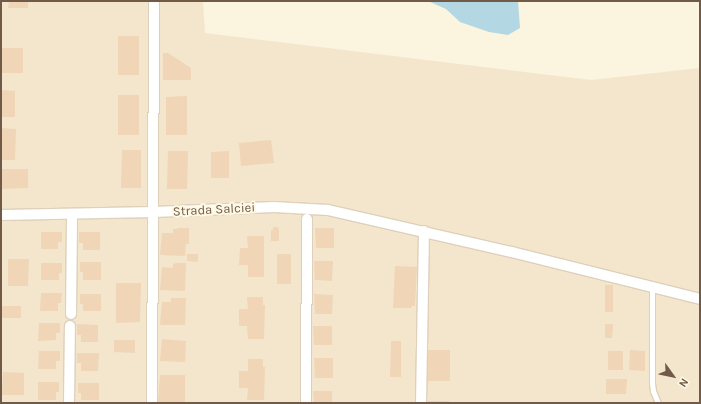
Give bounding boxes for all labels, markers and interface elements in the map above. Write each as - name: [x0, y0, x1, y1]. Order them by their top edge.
- street label: Strada Salciei: [172, 200, 256, 220]
- north arrow: [653, 356, 693, 396]
- text: N: [676, 376, 691, 390]

